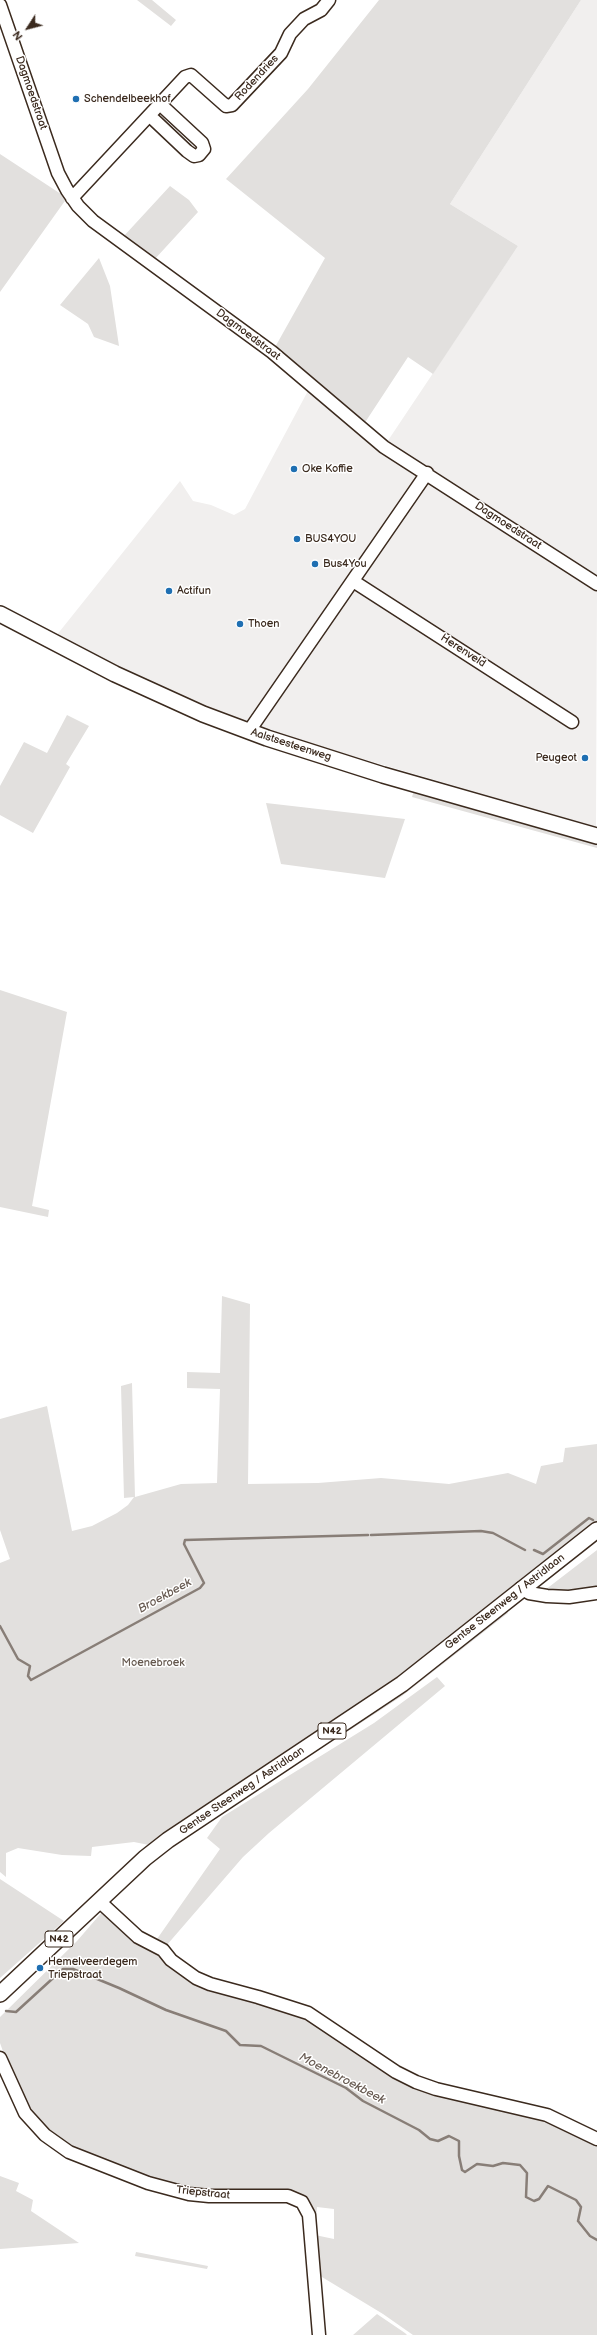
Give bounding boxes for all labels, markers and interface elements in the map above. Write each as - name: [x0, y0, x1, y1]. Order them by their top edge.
- north arrow: [8, 8, 48, 48]
- text: N: [10, 28, 26, 43]
- street label: Rodendries: [232, 52, 282, 104]
- street label: Dagmoedstraat: [12, 54, 50, 132]
- place label: Schendelbeekhof: [84, 92, 171, 106]
- marker: Schendelbeekhof: [71, 94, 81, 104]
- street label: Dagmoedstraat: [213, 307, 283, 363]
- place label: Oke Koffie: [302, 462, 353, 476]
- marker: Oke Koffie: [289, 464, 299, 474]
- street label: Dagmoedstraat: [472, 499, 544, 553]
- place label: BUS4YOU: [305, 532, 356, 546]
- marker: BUS4YOU: [292, 534, 302, 544]
- place label: Bus4You: [323, 557, 367, 571]
- marker: Bus4You: [310, 559, 320, 569]
- place label: Actifun: [177, 584, 211, 598]
- marker: Actifun: [164, 586, 174, 596]
- place label: Thoen: [248, 617, 279, 631]
- marker: Thoen: [235, 619, 245, 629]
- street label: Herenveld: [438, 631, 488, 671]
- street label: Aalstsesteenweg: [249, 726, 333, 764]
- place label: Peugeot: [535, 751, 577, 765]
- marker: Peugeot: [580, 753, 590, 763]
- street label: Gentse Steenweg / Astridlaan: [443, 1551, 567, 1653]
- water label: Broekbeek: [136, 1575, 194, 1617]
- park label: Moenebroek: [121, 1656, 185, 1670]
- road number: N42: [318, 1723, 346, 1739]
- street label: Gentse Steenweg / Astridlaan: [177, 1744, 307, 1838]
- road number: N42: [45, 1931, 73, 1947]
- place label: Hemelveerdegem Triepstraat: [48, 1955, 137, 1981]
- marker: Hemelveerdegem Triepstraat: [35, 1963, 45, 1973]
- water label: Moenebroekbeek: [296, 2050, 388, 2108]
- street label: Triepstraat: [176, 2184, 230, 2202]

